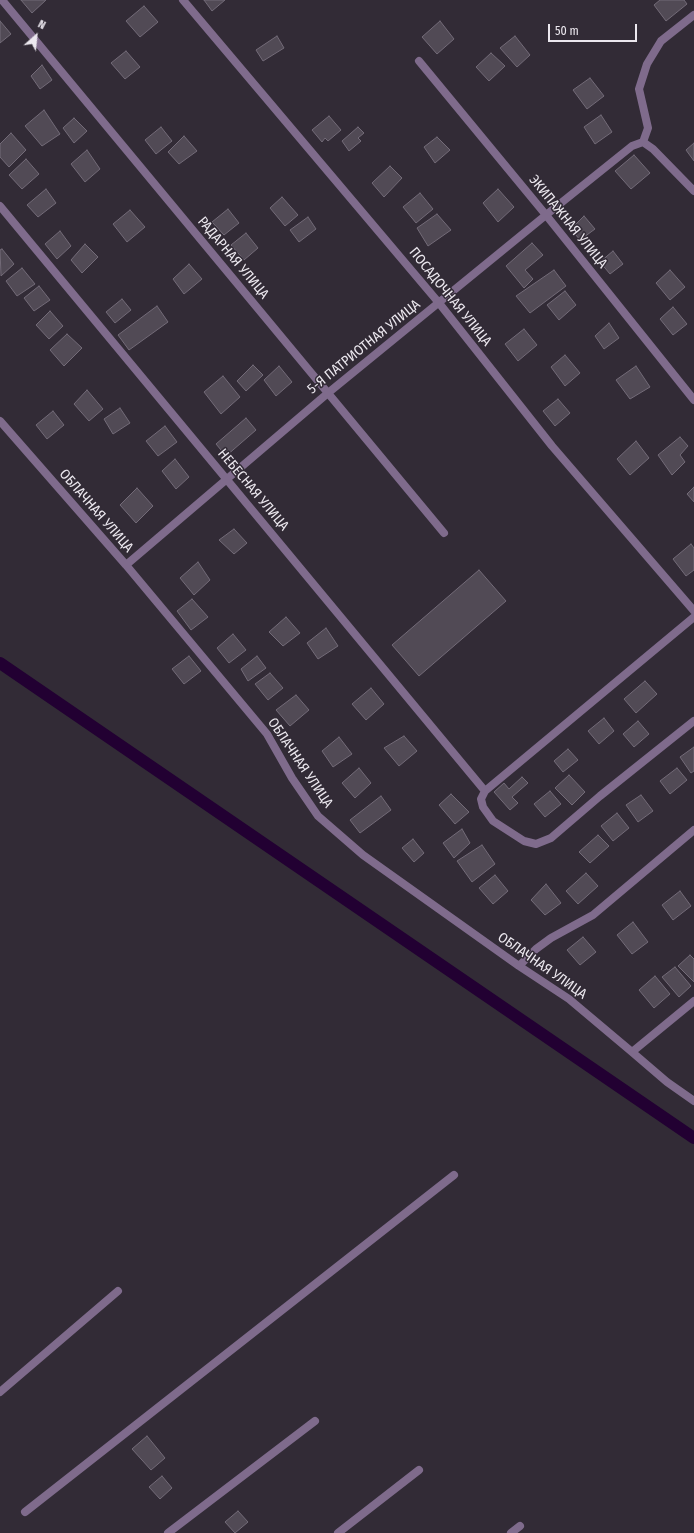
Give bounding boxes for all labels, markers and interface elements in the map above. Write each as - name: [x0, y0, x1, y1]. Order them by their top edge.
- north arrow: [16, 16, 56, 56]
- scale bar: [550, 16, 639, 42]
- text: N: [36, 18, 48, 32]
- text: 50 m: [555, 24, 579, 38]
- street label: ЭКИПАЖНАЯ УЛИЦА: [525, 172, 611, 272]
- street label: РАДАРНАЯ УЛИЦА: [194, 213, 272, 303]
- street label: ПОСАДОЧНАЯ УЛИЦА: [405, 244, 495, 350]
- street label: 5-Я ПАТРИОТНАЯ УЛИЦА: [304, 296, 424, 398]
- street label: НЕБЕСНАЯ УЛИЦА: [214, 446, 292, 534]
- street label: ОБЛАЧНАЯ УЛИЦА: [55, 466, 137, 556]
- street label: ОБЛАЧНАЯ УЛИЦА: [264, 715, 336, 811]
- street label: ОБЛАЧНАЯ УЛИЦА: [494, 929, 590, 1003]

